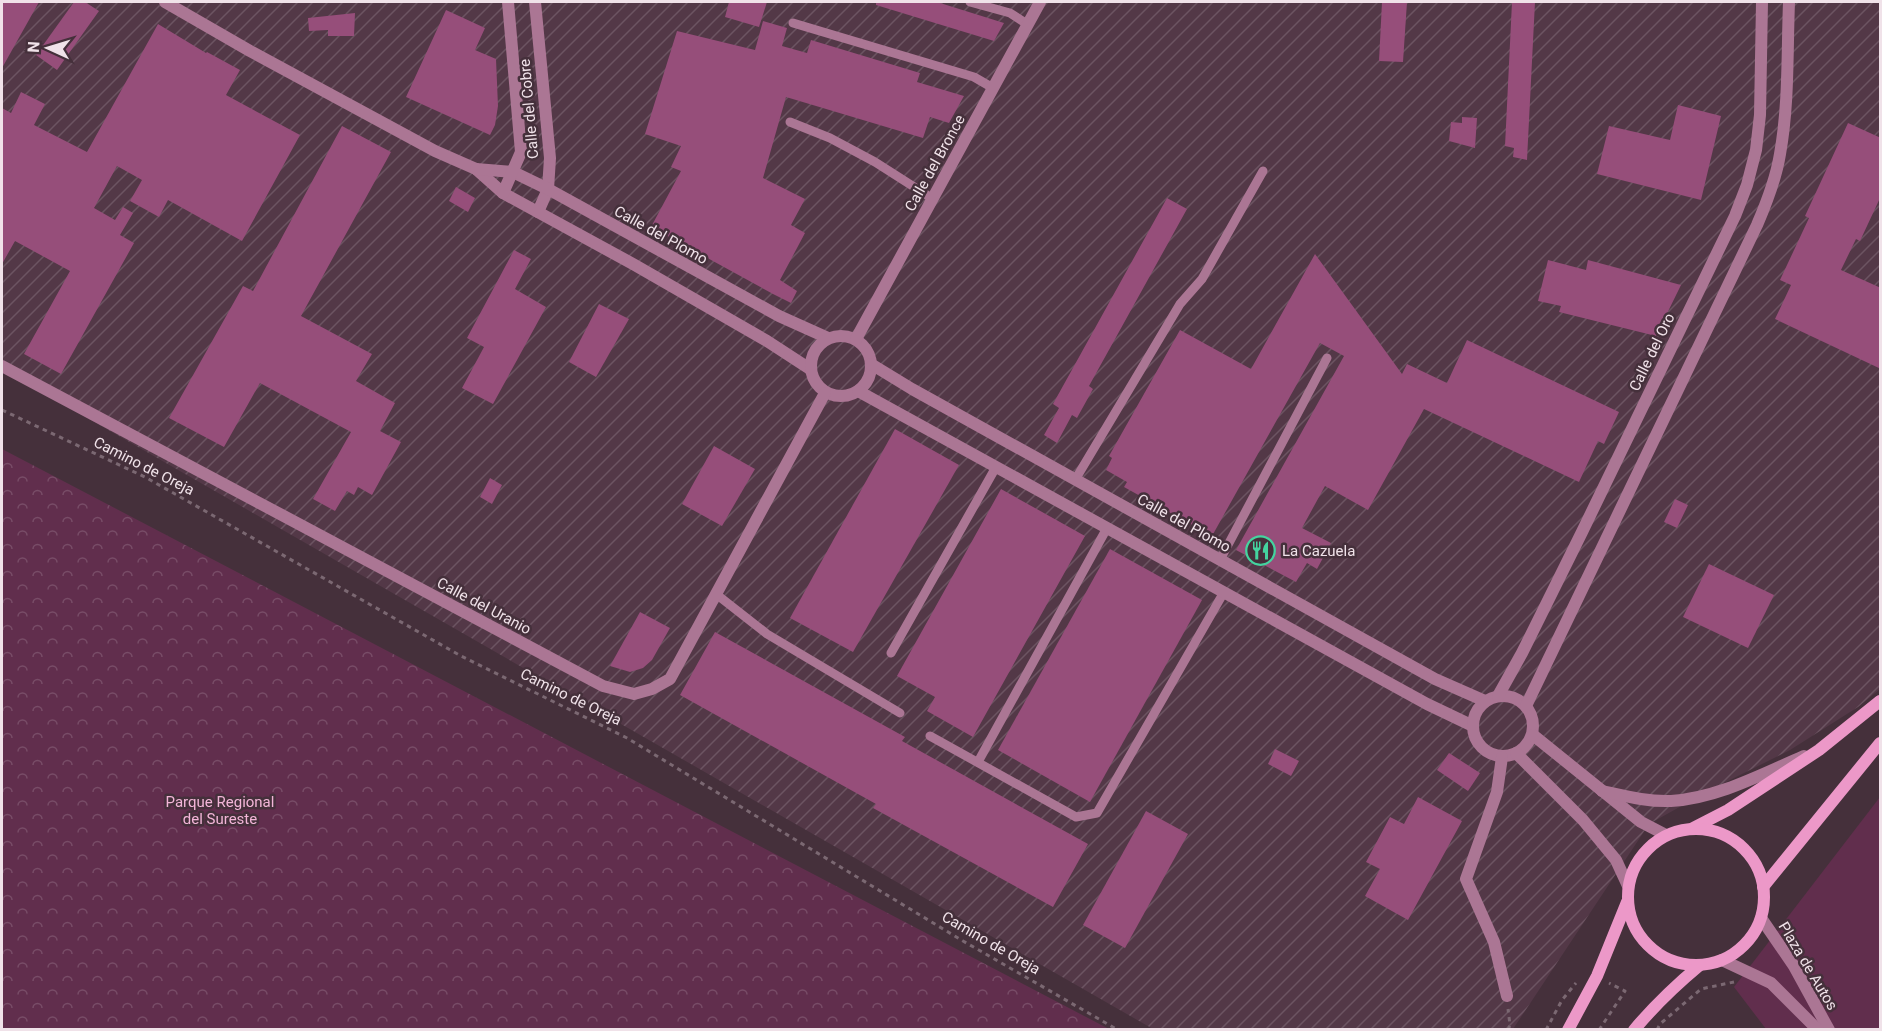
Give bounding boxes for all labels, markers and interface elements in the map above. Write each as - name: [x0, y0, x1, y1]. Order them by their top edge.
- north arrow: [18, 18, 78, 78]
- text: N: [24, 41, 43, 53]
- street label: Calle del Cobre: [516, 58, 542, 160]
- street label: Calle del Bronce: [901, 112, 969, 214]
- street label: Calle del Plomo: [611, 202, 711, 268]
- street label: Calle del Oro: [1625, 310, 1679, 394]
- street label: Camino de Oreja: [91, 433, 197, 499]
- street label: Calle del Plomo: [1134, 490, 1234, 556]
- restaurant icon: La Cazuela: [1245, 535, 1277, 567]
- place label: La Cazuela: [1282, 542, 1355, 560]
- street label: Calle del Uranio: [434, 574, 534, 638]
- street label: Camino de Oreja: [517, 665, 625, 729]
- park label: Parque Regional del Sureste: [166, 793, 274, 828]
- street label: Camino de Oreja: [939, 908, 1043, 978]
- street label: Plaza de Autos: [1775, 919, 1841, 1013]

